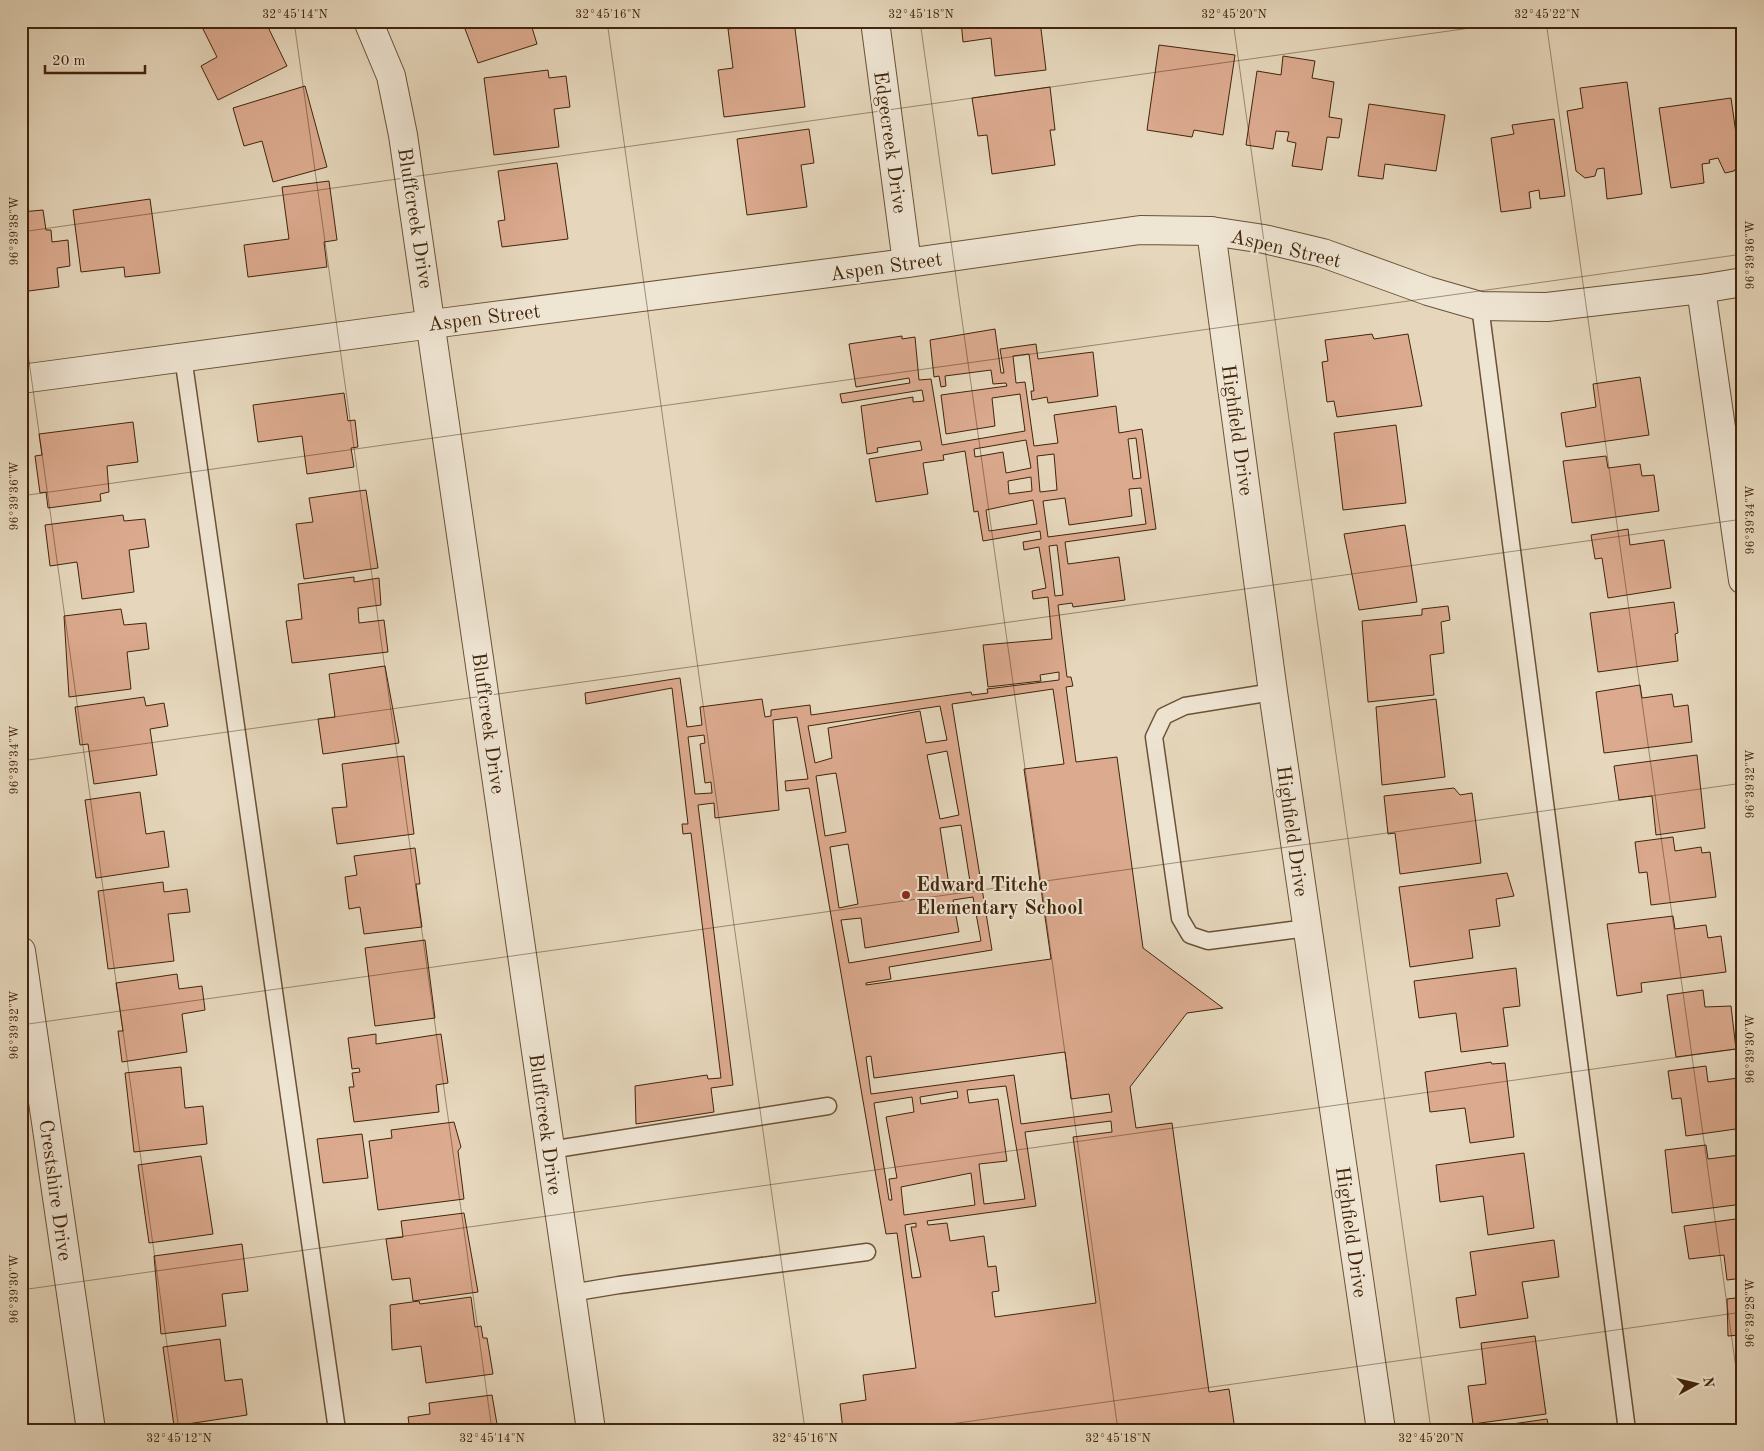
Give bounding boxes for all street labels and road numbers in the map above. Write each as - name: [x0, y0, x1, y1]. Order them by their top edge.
- street label: Edgecreek Drive: [869, 70, 909, 215]
- street label: Bluffcreek Drive: [393, 146, 435, 290]
- street label: Aspen Street: [1228, 228, 1343, 272]
- street label: Aspen Street: [829, 250, 944, 286]
- street label: Aspen Street: [427, 302, 542, 336]
- street label: Highfield Drive: [1217, 363, 1255, 497]
- street label: Bluffcreek Drive: [467, 651, 507, 795]
- street label: Highfield Drive: [1272, 764, 1310, 898]
- street label: Bluffcreek Drive: [524, 1052, 564, 1196]
- street label: Crestshire Drive: [34, 1118, 74, 1262]
- street label: Highfield Drive: [1331, 1165, 1369, 1299]

